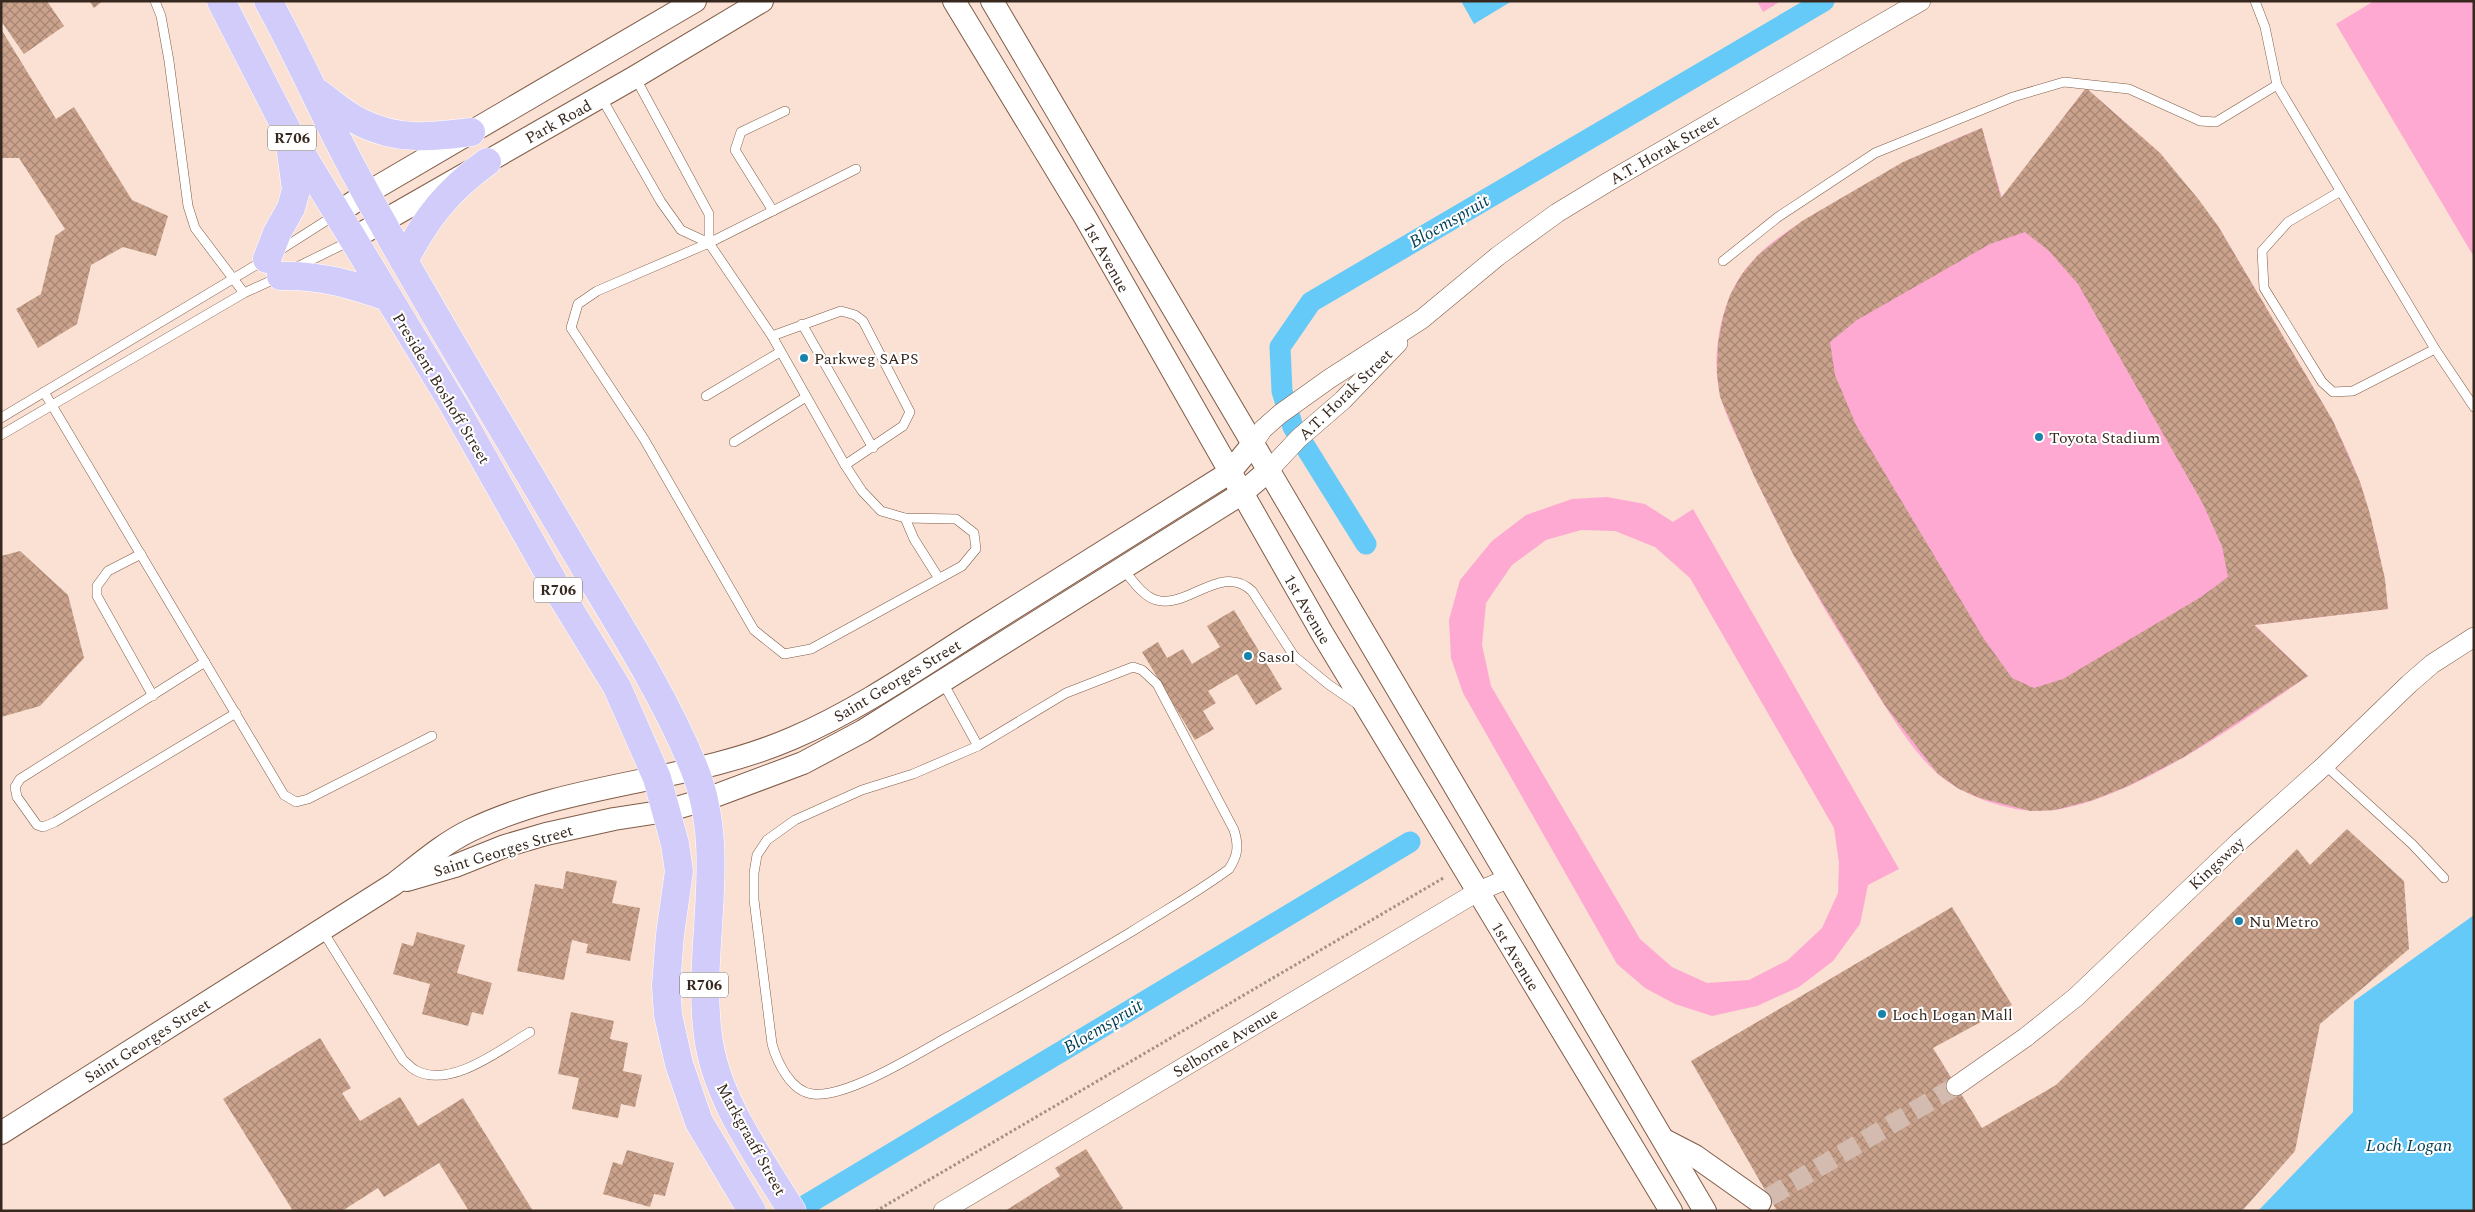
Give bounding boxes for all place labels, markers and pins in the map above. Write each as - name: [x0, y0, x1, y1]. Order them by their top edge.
- place label: Parkweg SAPS: [814, 347, 919, 371]
- marker: Parkweg SAPS: [798, 352, 810, 364]
- place label: Toyota Stadium: [2049, 426, 2161, 450]
- marker: Toyota Stadium: [2033, 431, 2045, 443]
- place label: Sasol: [1258, 645, 1295, 669]
- marker: Sasol: [1242, 650, 1254, 662]
- place label: Nu Metro: [2249, 910, 2319, 934]
- marker: Nu Metro: [2233, 915, 2245, 927]
- place label: Loch Logan Mall: [1892, 1003, 2013, 1027]
- marker: Loch Logan Mall: [1876, 1008, 1888, 1020]

